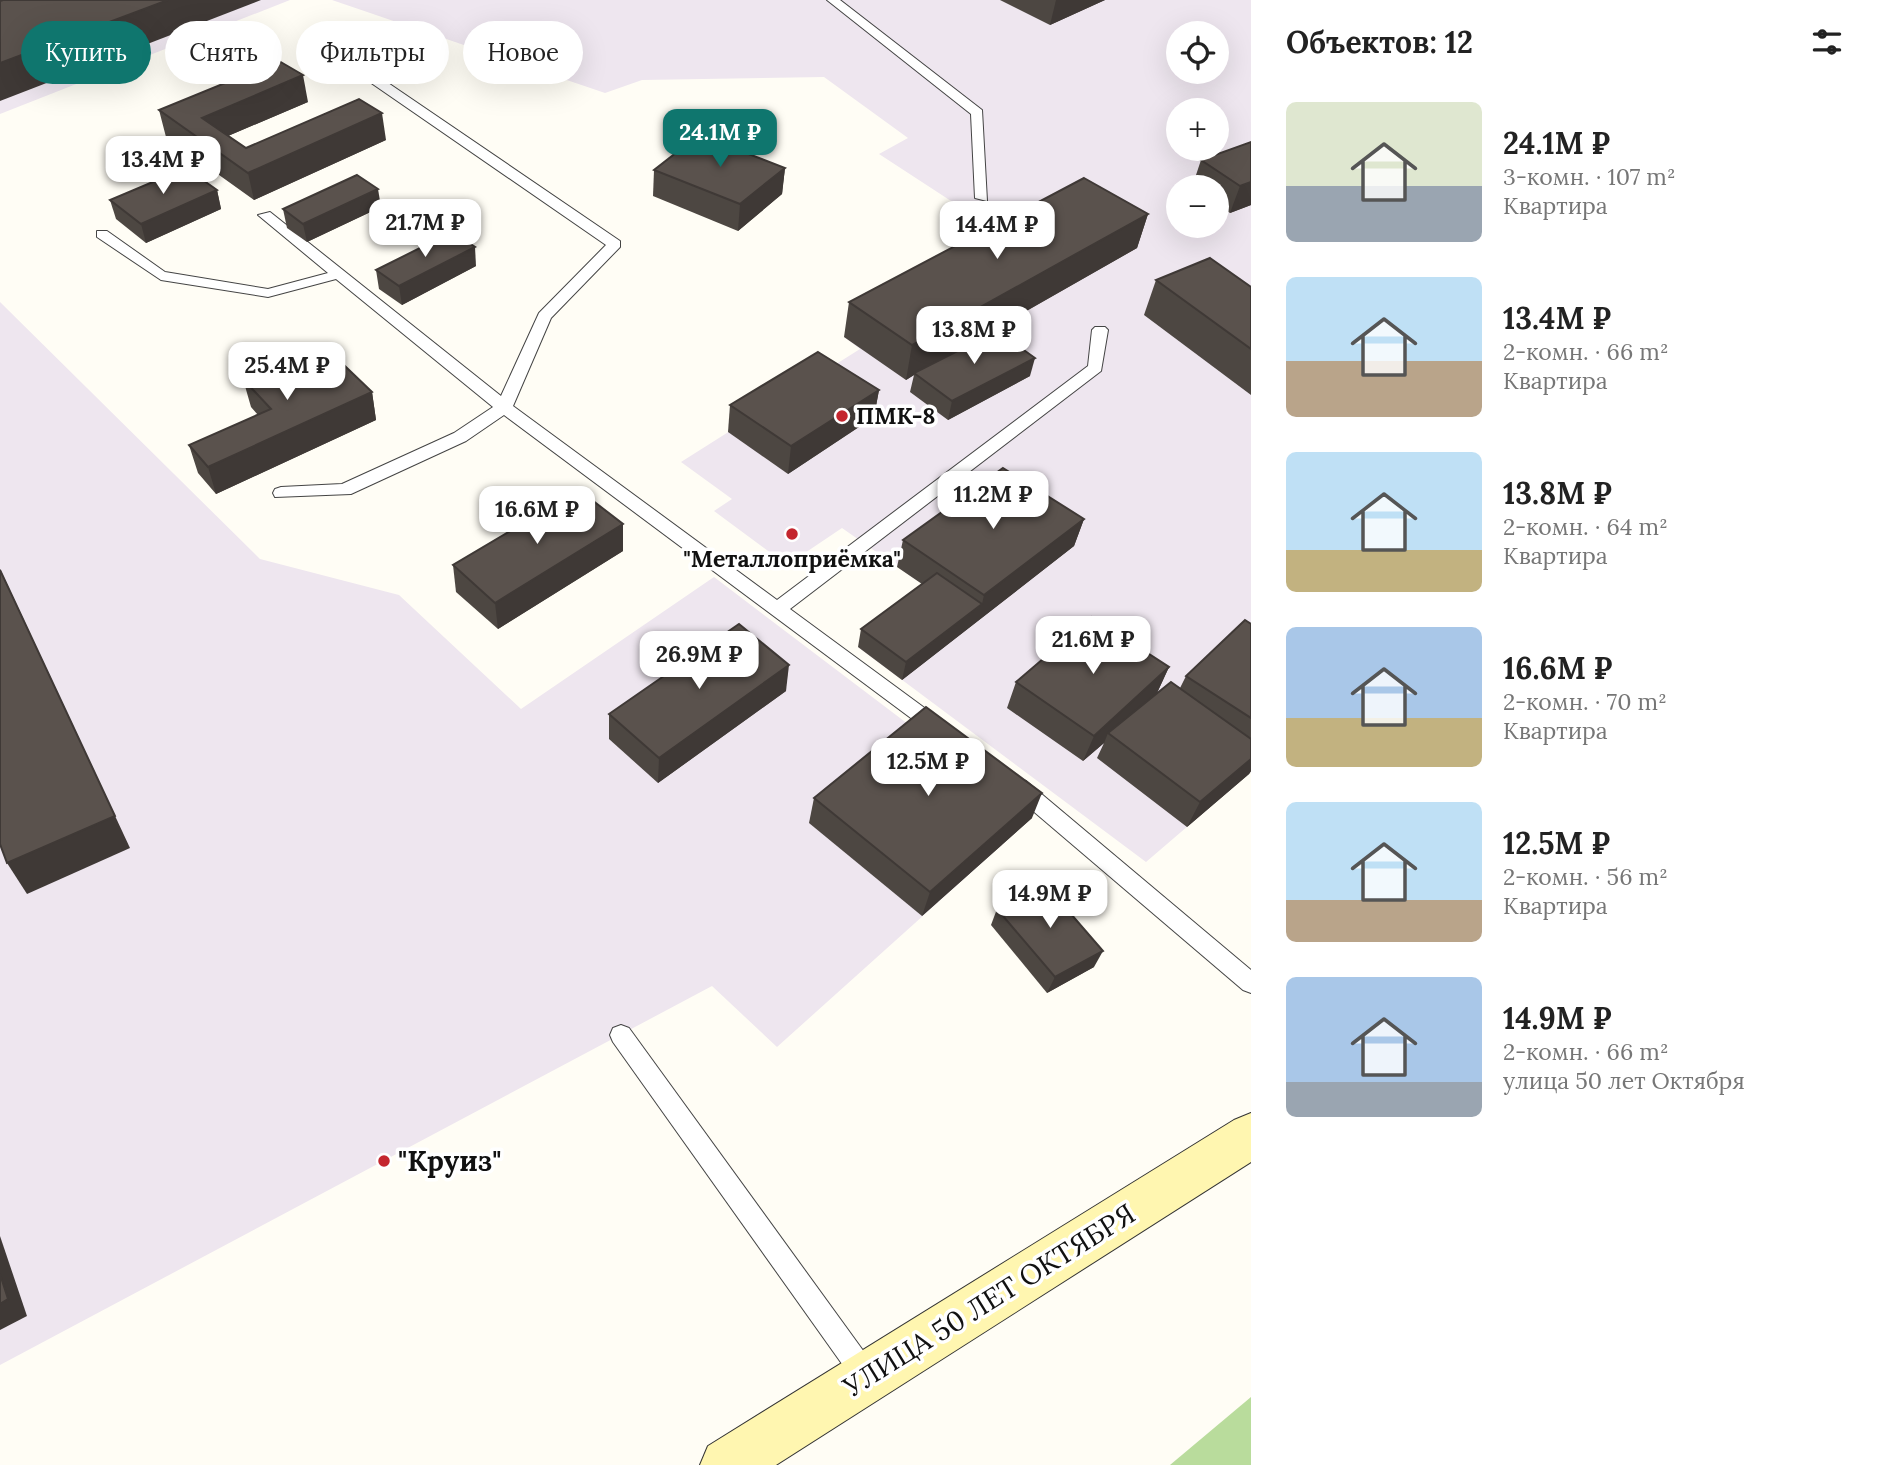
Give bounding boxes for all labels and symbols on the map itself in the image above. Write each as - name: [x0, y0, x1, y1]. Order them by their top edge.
- pin: 24.1M ₽: [655, 110, 785, 169]
- pin: 13.4M ₽: [98, 136, 228, 196]
- pin: 21.7M ₽: [360, 200, 490, 259]
- pin: 14.4M ₽: [932, 202, 1062, 261]
- pin: 13.8M ₽: [909, 306, 1039, 366]
- pin: 25.4M ₽: [222, 342, 352, 402]
- place label: ПМК-8: [856, 401, 935, 430]
- marker: ПМК-8: [834, 408, 850, 424]
- pin: 11.2M ₽: [928, 472, 1058, 531]
- pin: 16.6M ₽: [472, 486, 602, 546]
- marker: "Металлоприёмка": [784, 526, 800, 542]
- place label: "Металлоприёмка": [683, 544, 901, 573]
- pin: 21.6M ₽: [1028, 616, 1158, 676]
- pin: 26.9M ₽: [634, 632, 764, 691]
- pin: 12.5M ₽: [863, 738, 993, 798]
- pin: 14.9M ₽: [985, 870, 1115, 930]
- place label: "Круиз": [398, 1143, 501, 1179]
- marker: "Круиз": [376, 1153, 392, 1169]
- street label: УЛИЦА 50 ЛЕТ ОКТЯБРЯ: [835, 1195, 1142, 1405]

